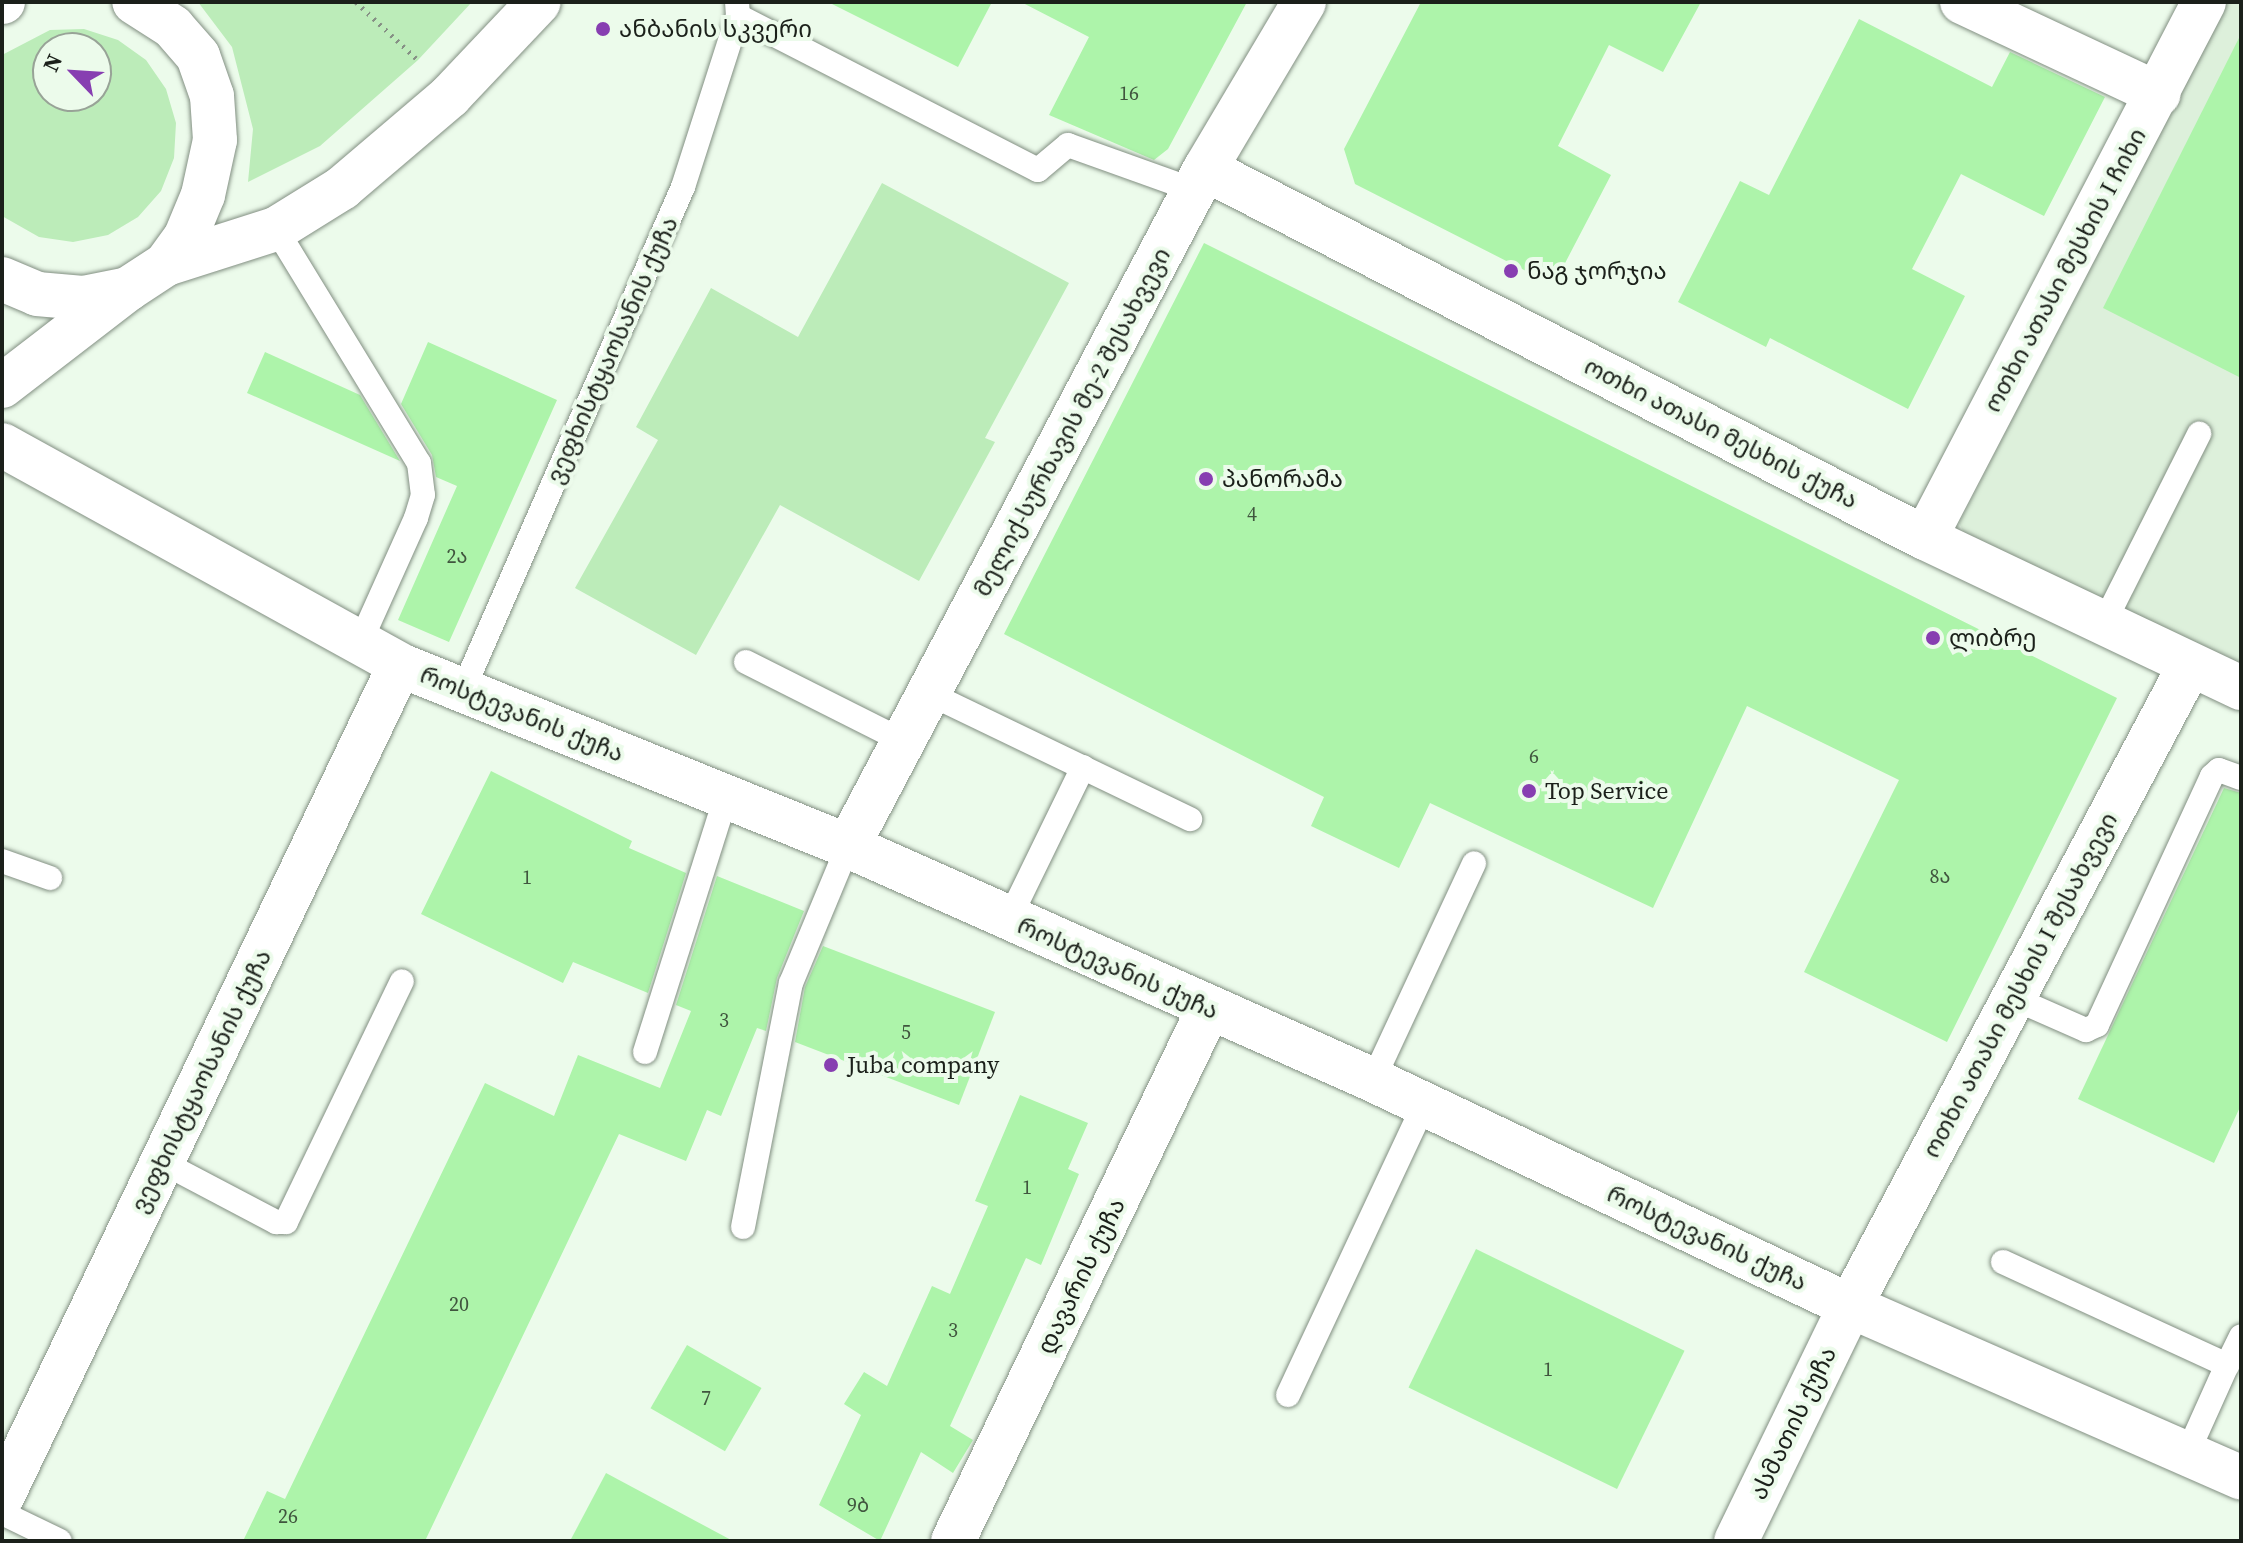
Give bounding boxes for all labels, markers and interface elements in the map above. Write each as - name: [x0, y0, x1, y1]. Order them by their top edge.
- place label: ანბანის სკვერი: [619, 15, 812, 43]
- marker: ანბანის სკვერი: [594, 20, 612, 38]
- north arrow: [32, 32, 112, 112]
- text: N: [35, 49, 69, 76]
- house number: 16: [1119, 81, 1139, 105]
- street label: ოთხი ათასი მესხის I ჩიხი: [1978, 123, 2152, 417]
- street label: ვეფხისტყაოსანის ქუჩა: [540, 212, 684, 488]
- street label: მელიქ-სურხავის მე-2 შესახვევი: [968, 243, 1176, 601]
- place label: ნაგ ჯორჯია: [1527, 257, 1667, 285]
- marker: ნაგ ჯორჯია: [1502, 262, 1520, 280]
- street label: ოთხი ათასი მესხის ქუჩა: [1580, 351, 1862, 515]
- place label: პანორამა: [1222, 465, 1343, 493]
- marker: პანორამა: [1197, 470, 1215, 488]
- house number: 4: [1247, 502, 1257, 526]
- house number: 2ა: [447, 544, 467, 568]
- place label: ლიბრე: [1949, 624, 2037, 652]
- marker: ლიბრე: [1924, 629, 1942, 647]
- street label: როსტევანის ქუჩა: [416, 660, 628, 768]
- house number: 6: [1529, 744, 1539, 768]
- place label: Top Service: [1545, 777, 1668, 805]
- marker: Top Service: [1520, 782, 1538, 800]
- street label: ოთხი ათასი მესხის I შესახვევი: [1917, 808, 2123, 1162]
- house number: 8ა: [1930, 864, 1950, 888]
- house number: 1: [522, 865, 532, 889]
- street label: როსტევანის ქუჩა: [1013, 911, 1223, 1025]
- street label: ვეფხისტყაოსანის ქუჩა: [125, 945, 277, 1217]
- house number: 3: [719, 1008, 729, 1032]
- house number: 5: [901, 1020, 911, 1044]
- place label: Juba company: [847, 1051, 999, 1079]
- marker: Juba company: [822, 1056, 840, 1074]
- house number: 1: [1022, 1175, 1032, 1199]
- street label: როსტევანის ქუჩა: [1603, 1179, 1811, 1297]
- street label: დავარის ქუჩა: [1031, 1193, 1131, 1359]
- house number: 20: [449, 1292, 469, 1316]
- house number: 3: [948, 1318, 958, 1342]
- street label: ასმათის ქუჩა: [1744, 1342, 1842, 1504]
- house number: 1: [1543, 1357, 1553, 1381]
- house number: 7: [701, 1386, 711, 1410]
- house number: 9ბ: [847, 1493, 869, 1517]
- house number: 26: [278, 1504, 298, 1528]

